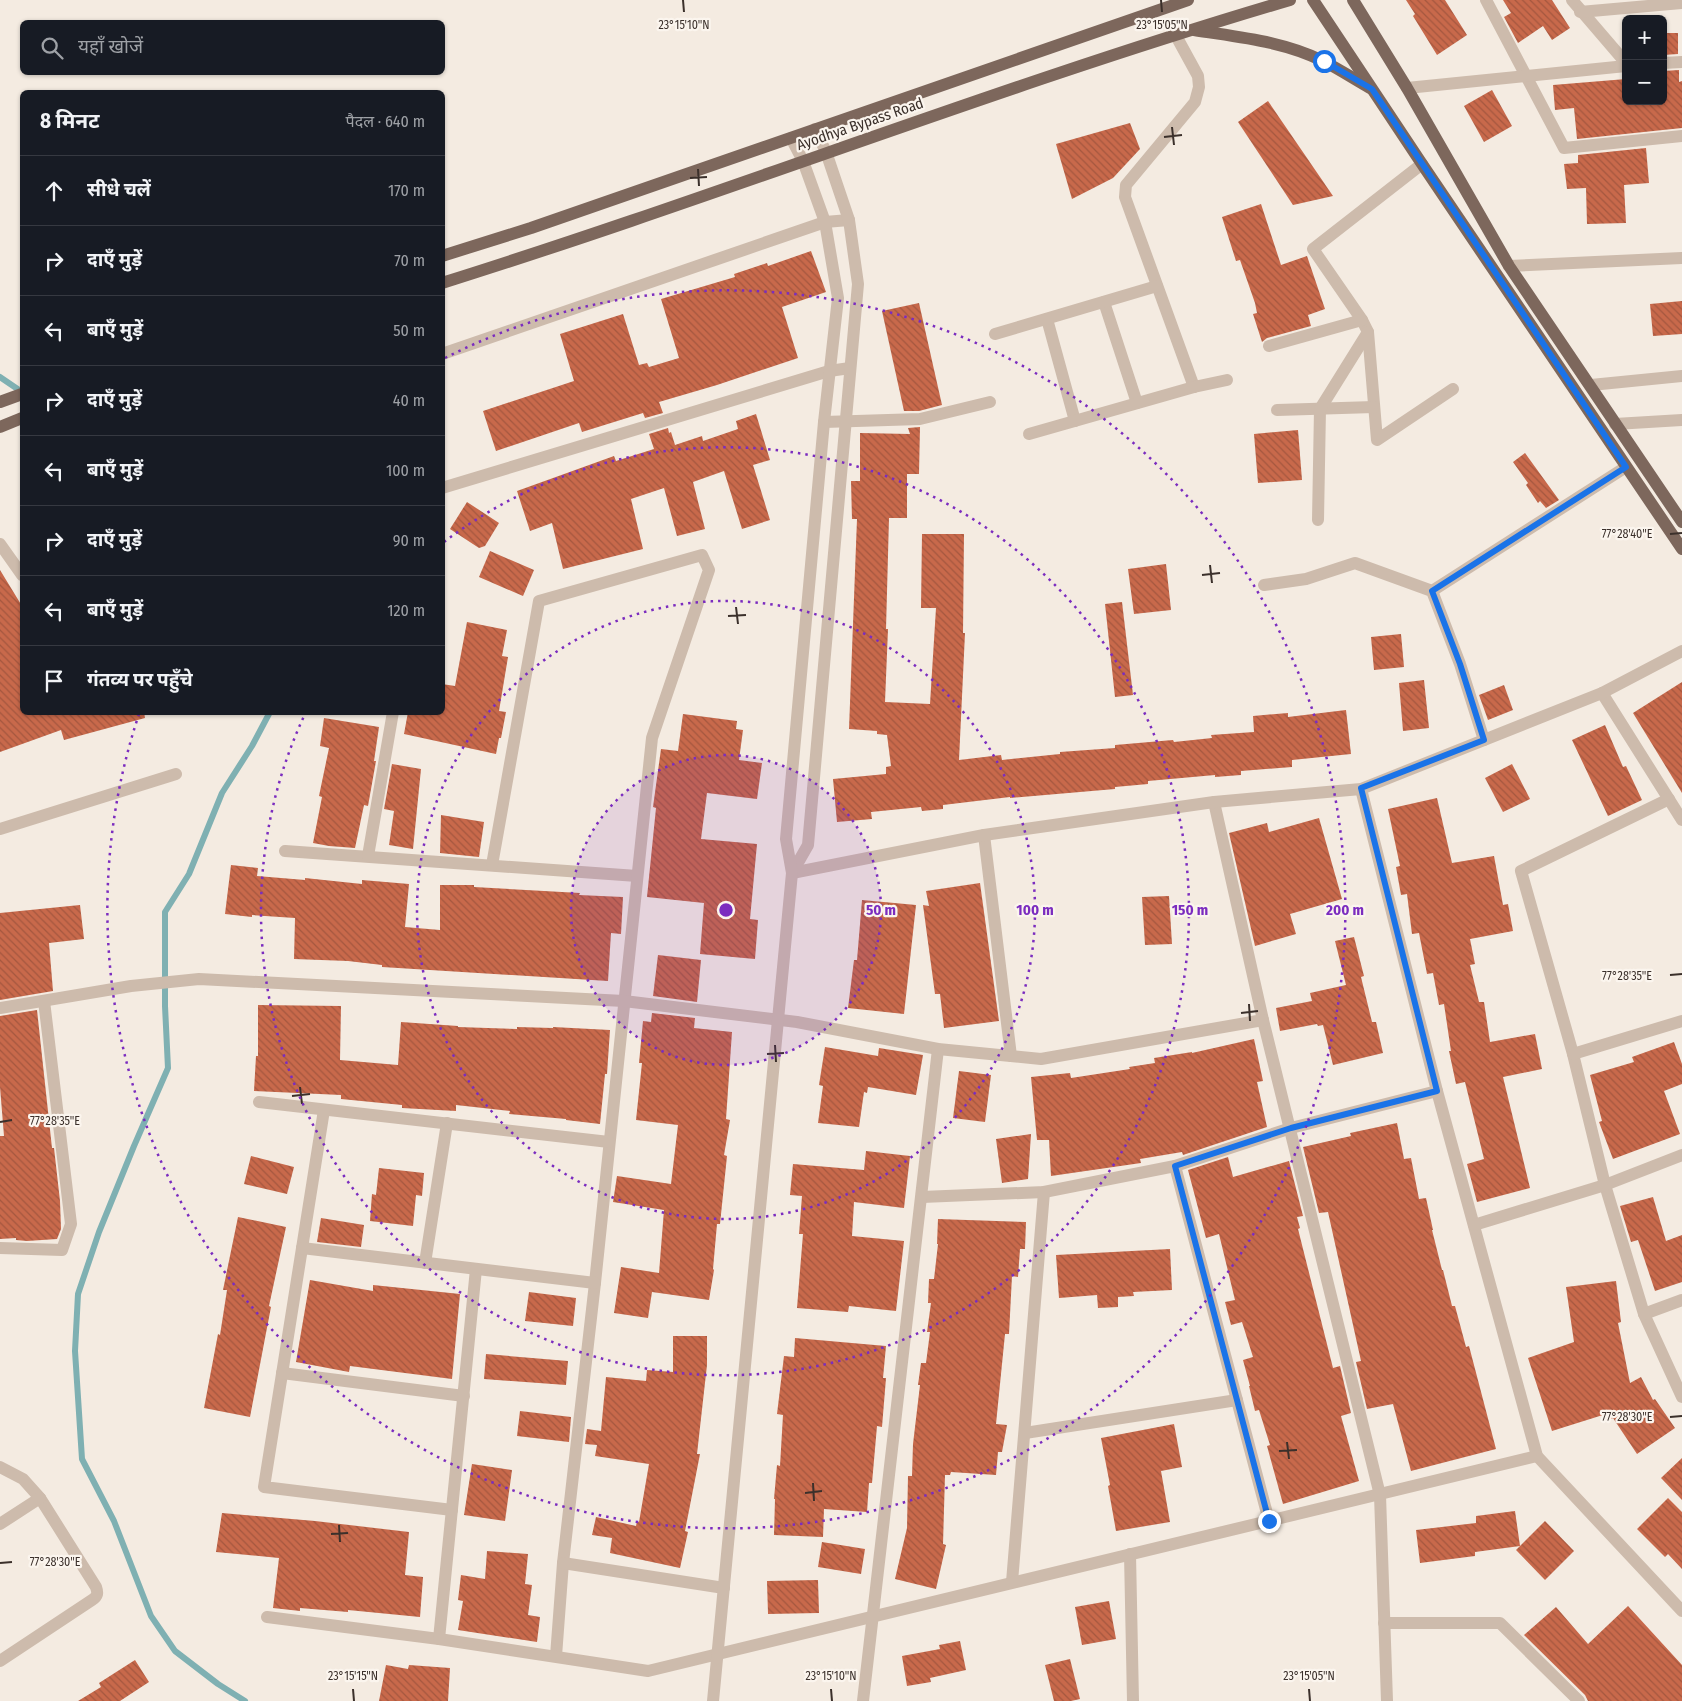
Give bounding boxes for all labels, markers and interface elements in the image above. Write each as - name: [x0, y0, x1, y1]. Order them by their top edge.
- map controls: [1622, 15, 1667, 105]
- button: +: [1622, 15, 1667, 60]
- text: 23°15'10"N: [658, 18, 710, 32]
- text: 23°15'05"N: [1136, 18, 1188, 32]
- search box: [20, 20, 445, 75]
- icon: search: [38, 34, 66, 62]
- text: यहाँ खोजें: [78, 35, 143, 58]
- route start: [1313, 50, 1336, 73]
- button: −: [1622, 60, 1667, 105]
- street label: Ayodhya Bypass Road: [794, 94, 926, 154]
- text: 8 मिनट: [40, 108, 100, 134]
- text: पैदल · 640 m: [346, 112, 425, 131]
- icon: ahead: [40, 177, 68, 205]
- text: सीधे चलें: [87, 178, 151, 201]
- text: 170 m: [388, 181, 425, 200]
- icon: right: [40, 247, 68, 275]
- text: दाएँ मुड़ें: [87, 248, 142, 271]
- text: 70 m: [394, 251, 425, 270]
- icon: left: [40, 317, 68, 345]
- text: बाएँ मुड़ें: [87, 318, 143, 341]
- text: 50 m: [393, 321, 425, 340]
- icon: right: [40, 387, 68, 415]
- text: दाएँ मुड़ें: [87, 388, 142, 411]
- text: 40 m: [393, 391, 425, 410]
- icon: left: [40, 457, 68, 485]
- text: बाएँ मुड़ें: [87, 458, 143, 481]
- text: 100 m: [386, 461, 425, 480]
- icon: right: [40, 527, 68, 555]
- text: 77°28'40"E: [1602, 527, 1653, 541]
- text: दाएँ मुड़ें: [87, 528, 142, 551]
- text: 90 m: [393, 531, 425, 550]
- icon: left: [40, 597, 68, 625]
- text: बाएँ मुड़ें: [87, 598, 143, 621]
- text: 120 m: [387, 601, 425, 620]
- icon: arrive: [40, 667, 68, 695]
- text: गंतव्य पर पहुँचे: [87, 668, 193, 691]
- centre of rings: [717, 901, 735, 919]
- text: 50 m: [866, 901, 896, 919]
- text: 100 m: [1016, 901, 1054, 919]
- text: 150 m: [1172, 901, 1208, 919]
- text: 200 m: [1325, 901, 1364, 919]
- text: 77°28'35"E: [1602, 969, 1652, 983]
- text: 77°28'35"E: [30, 1114, 80, 1128]
- text: 77°28'30"E: [1602, 1410, 1653, 1424]
- route end: [1258, 1510, 1281, 1533]
- text: 77°28'30"E: [30, 1555, 81, 1569]
- text: 23°15'15"N: [328, 1669, 378, 1683]
- text: 23°15'10"N: [805, 1669, 857, 1683]
- text: 23°15'05"N: [1283, 1669, 1335, 1683]

